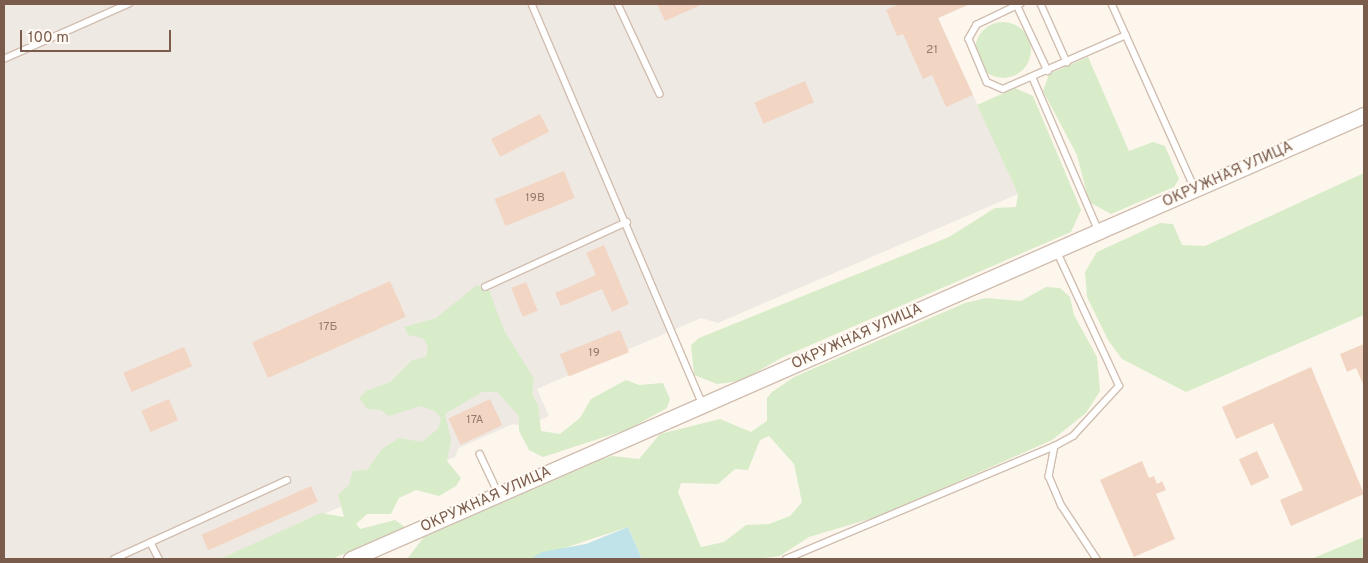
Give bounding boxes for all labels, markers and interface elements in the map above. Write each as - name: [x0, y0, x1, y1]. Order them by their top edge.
- scale bar: [22, 20, 174, 52]
- text: 100 m: [28, 29, 69, 48]
- house number: 21: [926, 44, 938, 58]
- street label: ОКРУЖНАЯ УЛИЦА: [1160, 138, 1296, 212]
- house number: 19В: [525, 192, 545, 206]
- street label: ОКРУЖНАЯ УЛИЦА: [789, 300, 925, 374]
- house number: 17Б: [319, 321, 337, 335]
- house number: 19: [588, 347, 600, 361]
- house number: 17А: [466, 414, 484, 428]
- street label: ОКРУЖНАЯ УЛИЦА: [418, 463, 554, 537]

